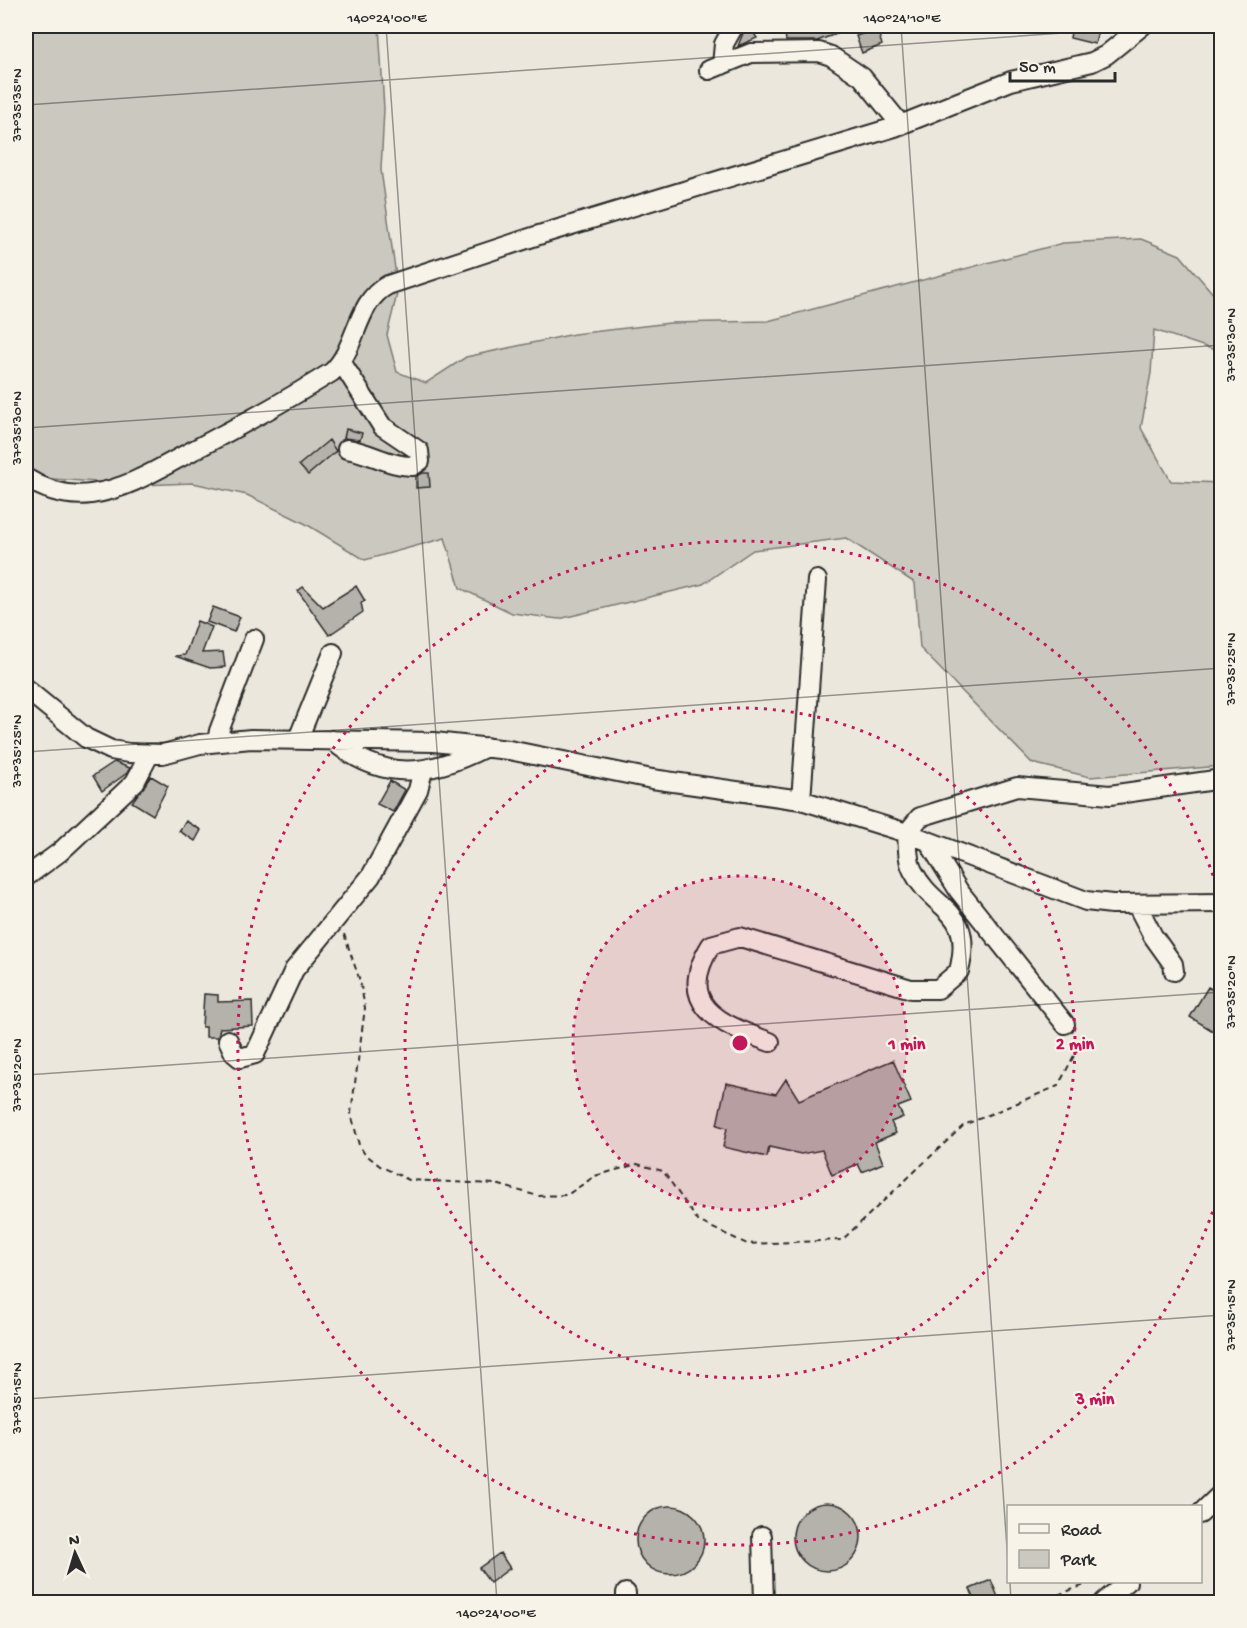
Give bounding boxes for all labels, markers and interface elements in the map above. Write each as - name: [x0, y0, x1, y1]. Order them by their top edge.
- text: 140°24'00"E: [346, 10, 427, 28]
- text: 140°24'10"E: [863, 10, 941, 28]
- scale bar: [1010, 45, 1115, 83]
- text: 50 m: [1019, 58, 1056, 79]
- text: 37°35'35"N: [9, 68, 27, 143]
- text: 37°35'30"N: [1223, 308, 1241, 383]
- text: 37°35'30"N: [9, 391, 27, 466]
- text: 37°35'25"N: [1223, 632, 1241, 707]
- text: 37°35'25"N: [9, 714, 27, 789]
- text: 37°35'20"N: [1223, 955, 1241, 1030]
- centre of rings: [730, 1033, 750, 1053]
- text: 1 min: [888, 1035, 926, 1056]
- text: 2 min: [1056, 1035, 1095, 1056]
- text: 37°35'20"N: [9, 1038, 27, 1113]
- text: 37°35'15"N: [1223, 1279, 1241, 1352]
- text: 37°35'15"N: [9, 1362, 27, 1435]
- text: 3 min: [1075, 1390, 1115, 1411]
- legend: [1007, 1505, 1202, 1583]
- text: Road: [1061, 1521, 1102, 1542]
- north arrow: [45, 1523, 105, 1583]
- text: N: [68, 1532, 81, 1551]
- text: Park: [1060, 1551, 1097, 1572]
- text: 140°24'00"E: [455, 1605, 536, 1623]

